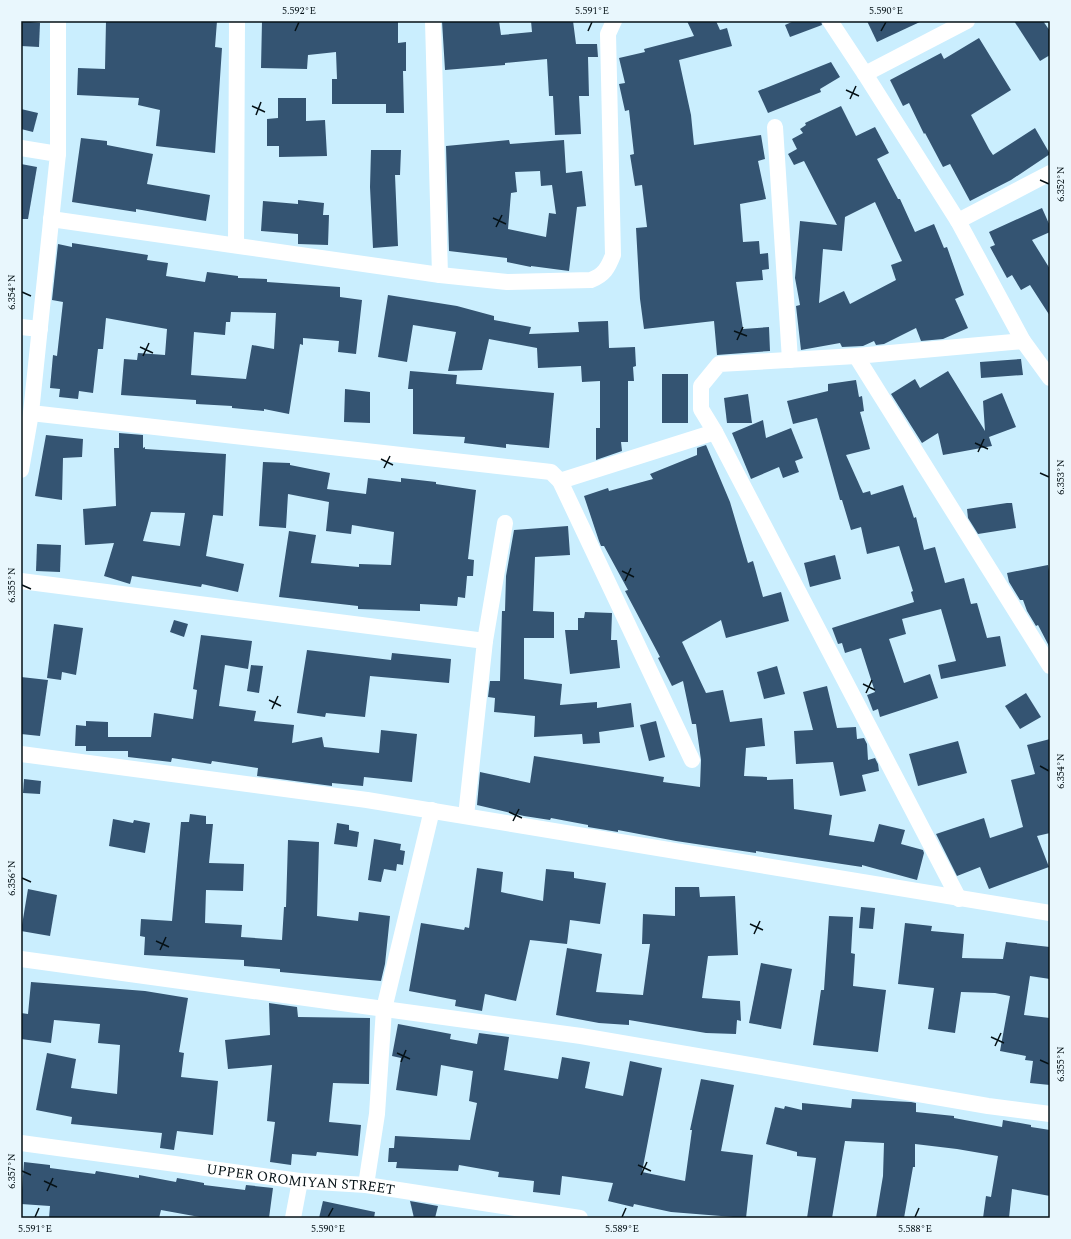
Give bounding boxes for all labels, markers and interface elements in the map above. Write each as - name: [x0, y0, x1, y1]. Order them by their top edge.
- text: 5.592°E: [282, 3, 316, 19]
- text: 5.591°E: [575, 3, 609, 19]
- text: 5.590°E: [869, 3, 903, 19]
- text: 6.352°N: [1053, 166, 1069, 202]
- text: 6.354°N: [4, 274, 20, 310]
- text: 6.353°N: [1053, 459, 1069, 495]
- text: 6.355°N: [4, 567, 20, 603]
- text: 6.354°N: [1053, 753, 1069, 789]
- text: 6.356°N: [4, 860, 20, 896]
- text: 6.355°N: [1053, 1046, 1069, 1082]
- text: 6.357°N: [4, 1153, 20, 1189]
- street label: UPPER OROMIYAN STREET: [205, 1158, 396, 1200]
- text: 5.591°E: [18, 1221, 52, 1237]
- text: 5.590°E: [311, 1221, 345, 1237]
- text: 5.589°E: [605, 1221, 639, 1237]
- text: 5.588°E: [898, 1221, 932, 1237]

